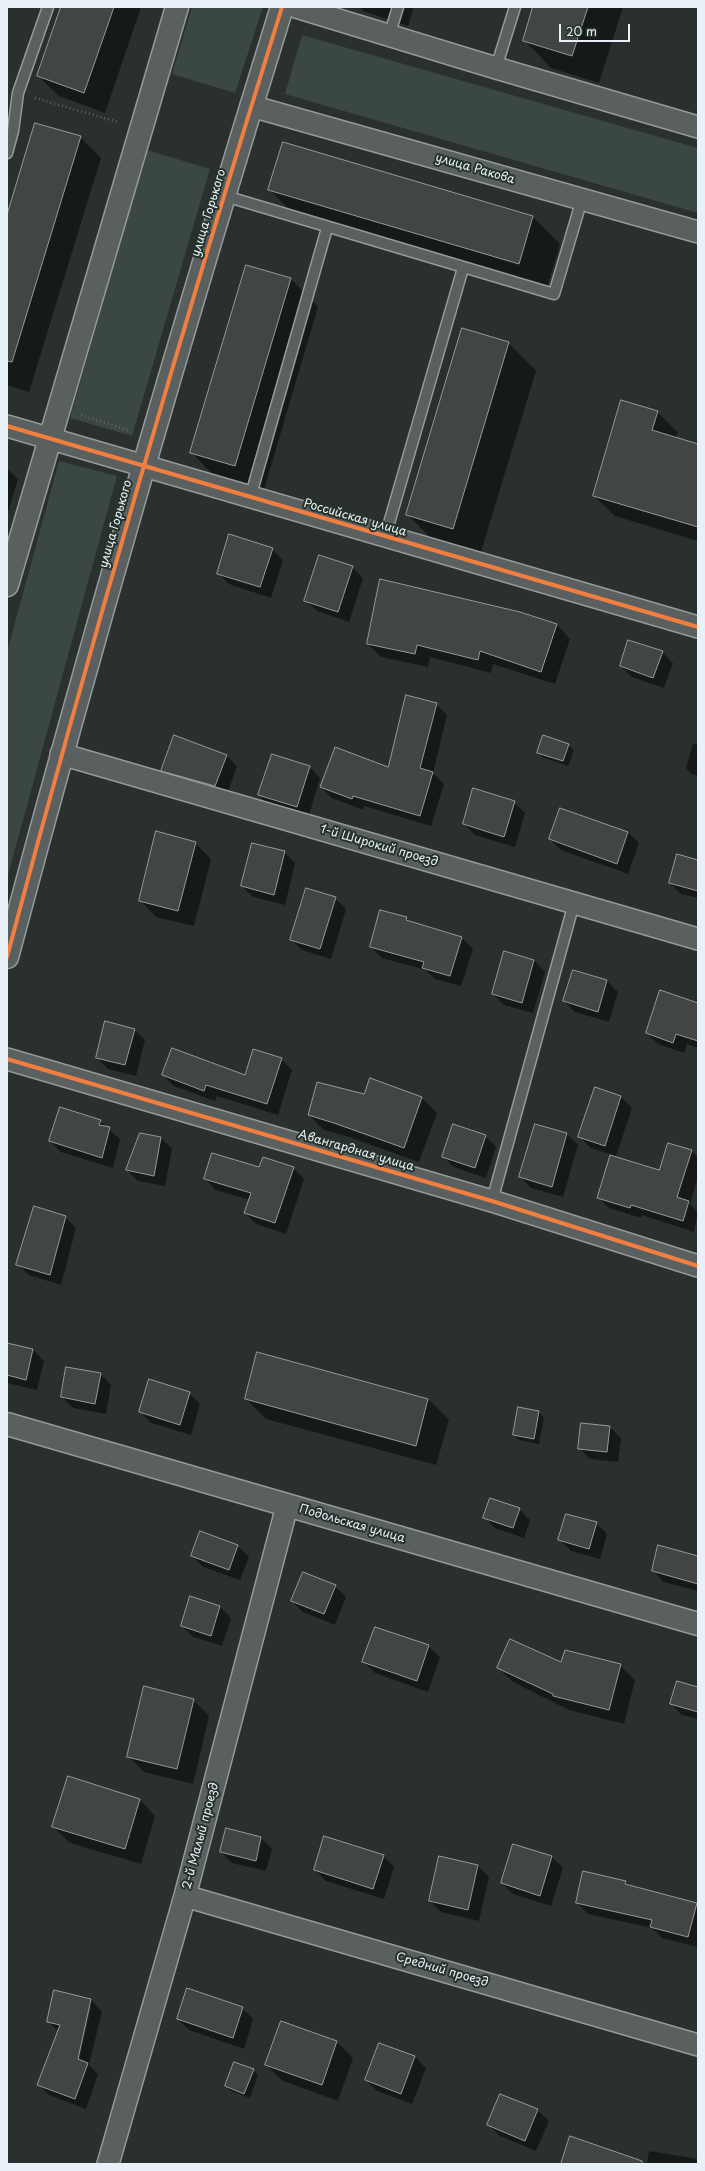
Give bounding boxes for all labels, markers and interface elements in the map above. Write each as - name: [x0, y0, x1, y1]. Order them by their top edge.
- scale bar: [561, 16, 632, 42]
- text: 20 m: [566, 22, 597, 40]
- street label: улица Ракова: [434, 151, 516, 187]
- street label: улица Горького: [189, 167, 229, 259]
- street label: улица Горького: [97, 478, 135, 570]
- street label: Российская улица: [302, 496, 408, 540]
- street label: 1-й Широкий проезд: [318, 822, 440, 870]
- street label: Авангардная улица: [296, 1128, 416, 1174]
- street label: Подольская улица: [297, 1502, 407, 1546]
- street label: 2-й Малый проезд: [180, 1781, 222, 1891]
- street label: Средний проезд: [394, 1950, 490, 1990]

